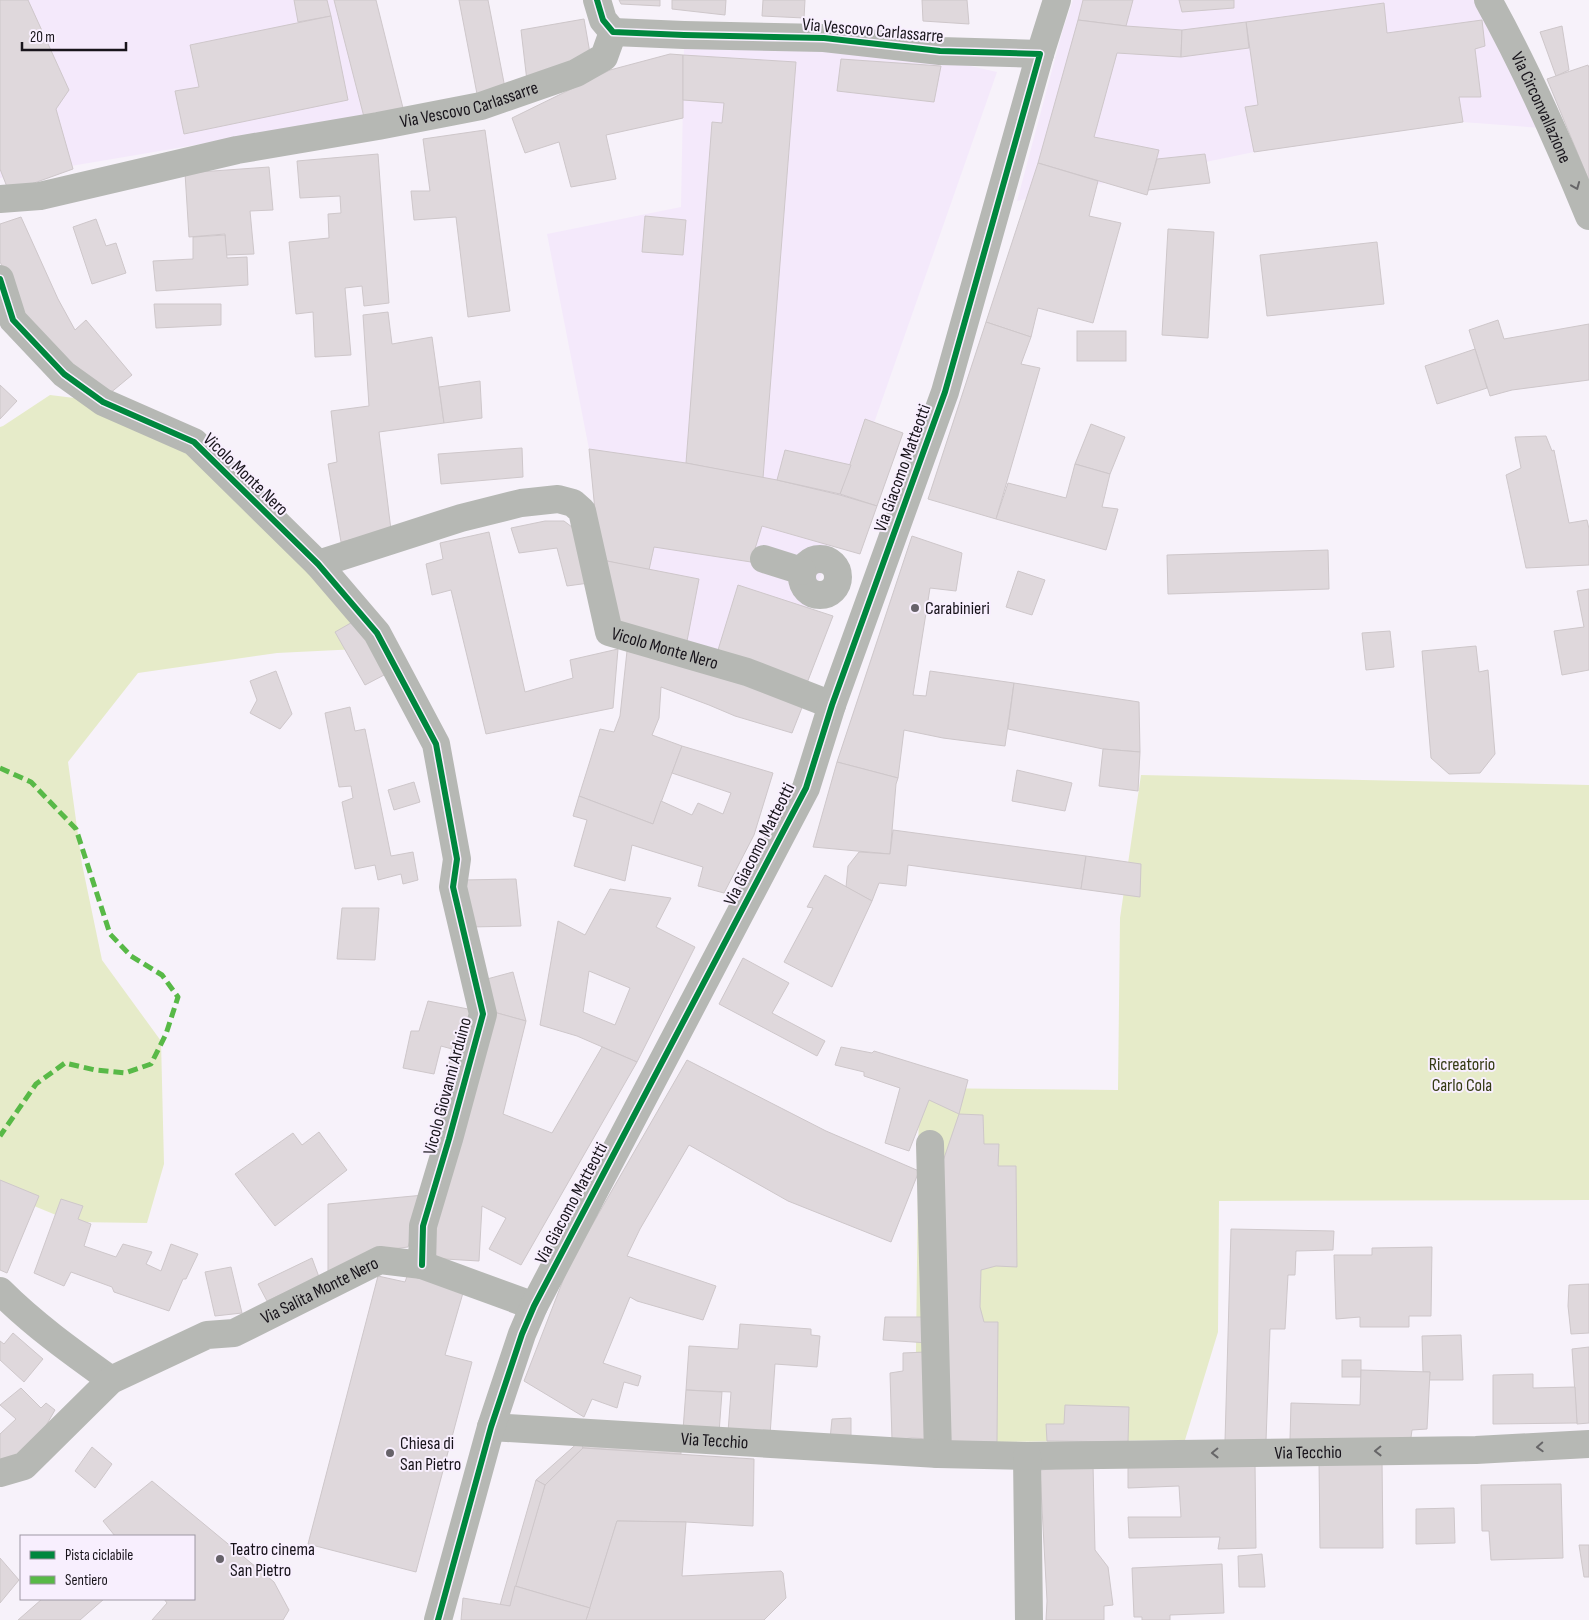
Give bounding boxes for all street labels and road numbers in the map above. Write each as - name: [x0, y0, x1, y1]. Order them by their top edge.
- street label: Via Vescovo Carlassarre: [801, 14, 944, 47]
- street label: Via Circonvallazione: [1506, 49, 1576, 166]
- street label: Via Vescovo Carlassarre: [398, 77, 541, 132]
- street label: Via Giacomo Matteotti: [870, 401, 935, 535]
- street label: Vicolo Monte Nero: [199, 429, 292, 520]
- street label: Vicolo Monte Nero: [609, 623, 721, 674]
- street label: Via Giacomo Matteotti: [720, 780, 799, 909]
- street label: Vicolo Giovanni Arduino: [419, 1015, 476, 1157]
- street label: Via Giacomo Matteotti: [531, 1139, 612, 1268]
- street label: Via Salita Monte Nero: [258, 1253, 382, 1329]
- street label: Via Tecchio: [680, 1428, 749, 1454]
- street label: Via Tecchio: [1274, 1442, 1342, 1464]

